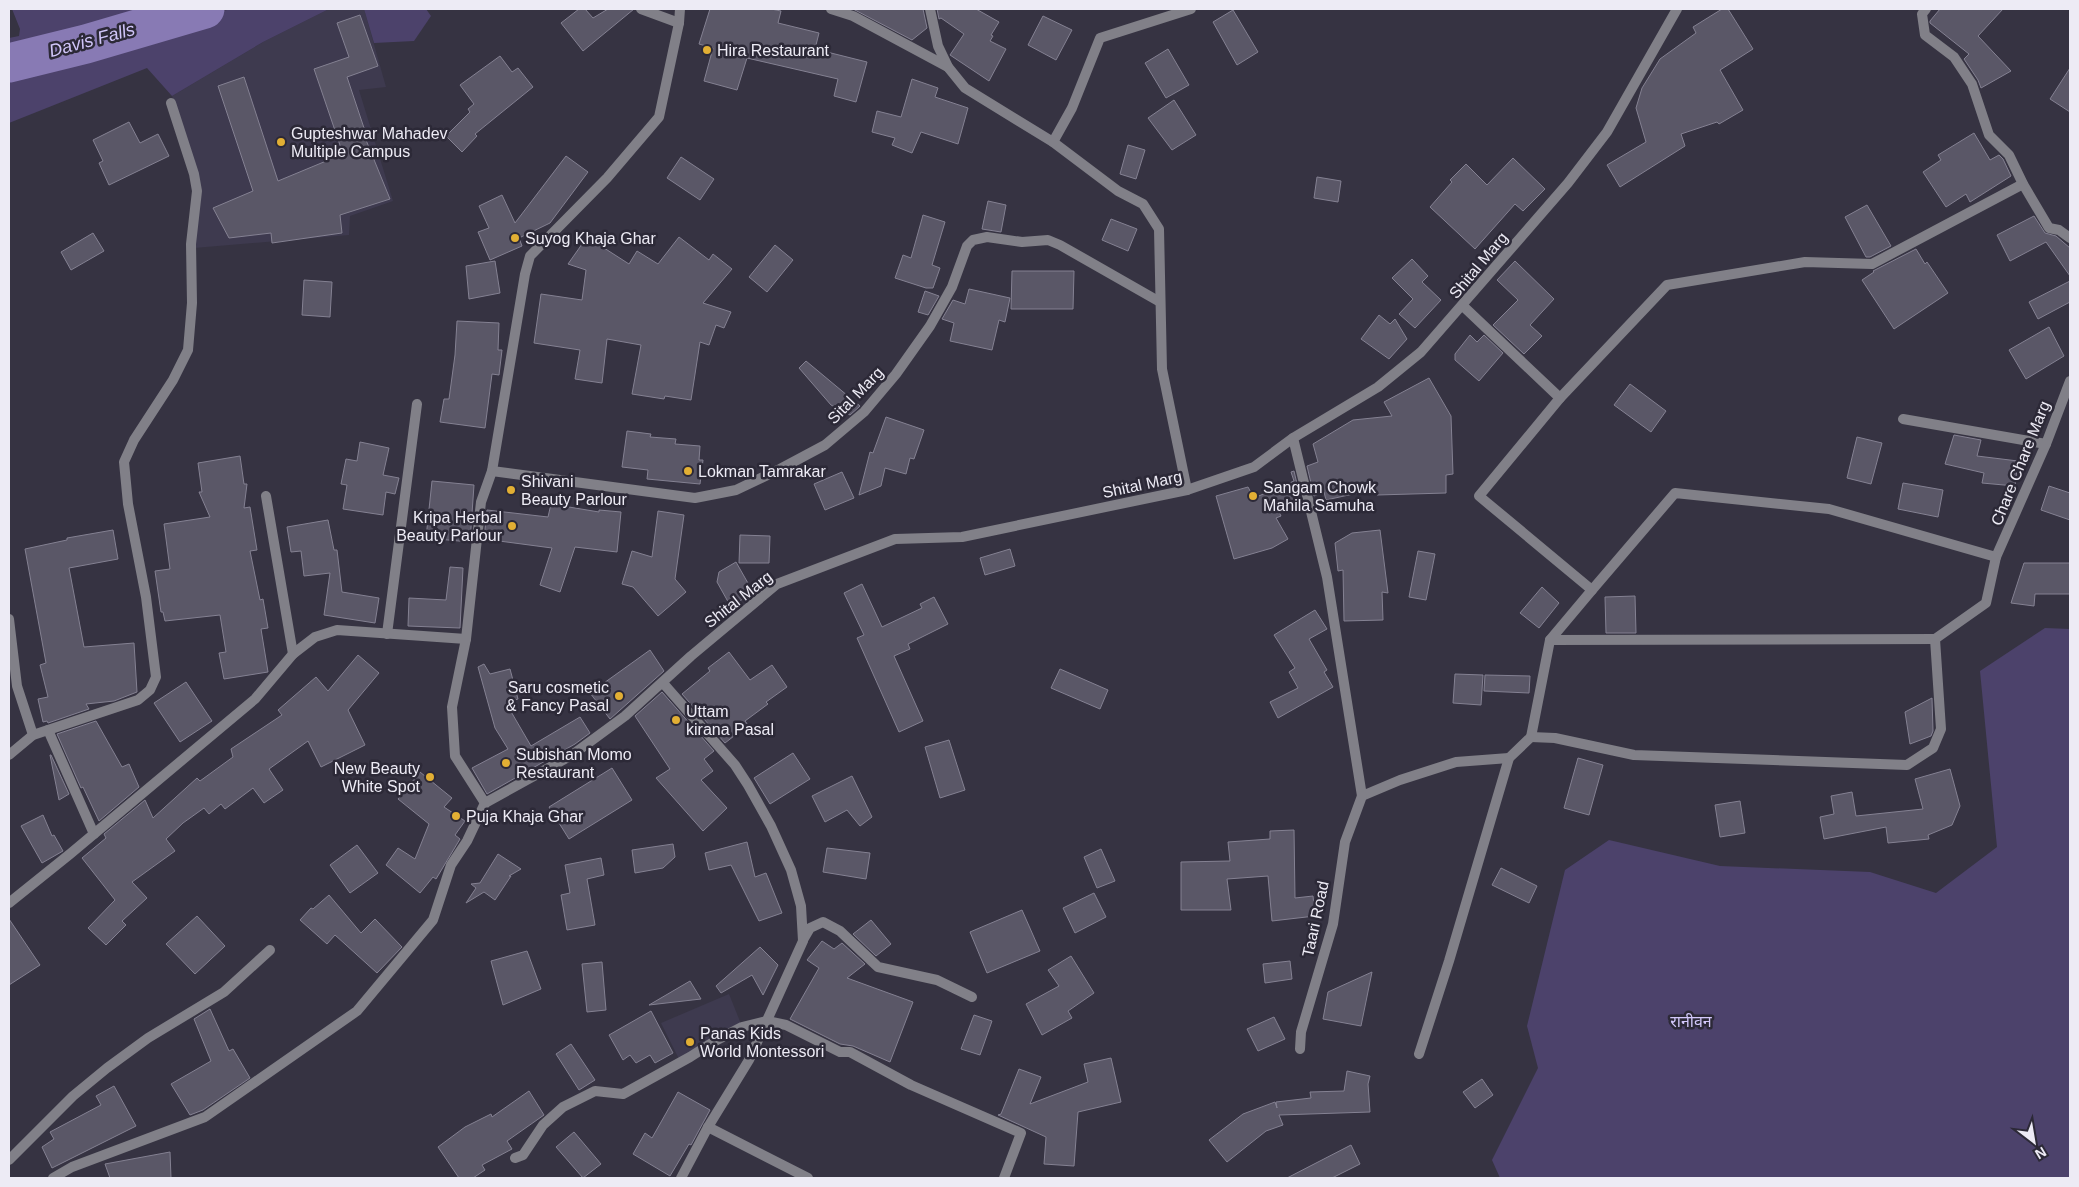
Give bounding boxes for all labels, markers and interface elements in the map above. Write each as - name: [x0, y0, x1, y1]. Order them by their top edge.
- water label: Davis Falls: [47, 19, 137, 61]
- place label: Hira Restaurant: [717, 42, 830, 59]
- marker: Hira Restaurant: [701, 44, 713, 56]
- place label: Gupteshwar Mahadev Multiple Campus: [291, 125, 448, 160]
- marker: Gupteshwar Mahadev Multiple Campus: [275, 136, 287, 148]
- street label: Shital Marg: [1446, 229, 1511, 302]
- place label: Suyog Khaja Ghar: [525, 230, 656, 247]
- marker: Suyog Khaja Ghar: [509, 232, 521, 244]
- street label: Sital Marg: [824, 364, 886, 427]
- street label: Chare Chare Marg: [1988, 399, 2053, 528]
- place label: Lokman Tamrakar: [698, 463, 826, 480]
- marker: Lokman Tamrakar: [682, 465, 694, 477]
- street label: Shital Marg: [1101, 468, 1183, 501]
- place label: Shivani Beauty Parlour: [521, 473, 628, 508]
- place label: Sangam Chowk Mahila Samuha: [1263, 479, 1377, 514]
- marker: Shivani Beauty Parlour: [505, 484, 517, 496]
- marker: Sangam Chowk Mahila Samuha: [1247, 490, 1259, 502]
- place label: Kripa Herbal Beauty Parlour: [396, 509, 503, 544]
- marker: Kripa Herbal Beauty Parlour: [506, 520, 518, 532]
- street label: Shital Marg: [701, 568, 775, 631]
- place label: Saru cosmetic & Fancy Pasal: [506, 679, 609, 714]
- marker: Saru cosmetic & Fancy Pasal: [613, 690, 625, 702]
- place label: Uttam kirana Pasal: [686, 703, 774, 738]
- marker: Uttam kirana Pasal: [670, 714, 682, 726]
- place label: Subishan Momo Restaurant: [516, 746, 632, 781]
- marker: Subishan Momo Restaurant: [500, 757, 512, 769]
- place label: New Beauty White Spot: [334, 760, 421, 795]
- marker: New Beauty White Spot: [424, 771, 436, 783]
- place label: Puja Khaja Ghar: [466, 808, 584, 825]
- marker: Puja Khaja Ghar: [450, 810, 462, 822]
- street label: Taari Road: [1299, 879, 1332, 959]
- park label: रानीवन: [1670, 1013, 1713, 1030]
- place label: Panas Kids World Montessori: [700, 1025, 824, 1060]
- marker: Panas Kids World Montessori: [684, 1036, 696, 1048]
- north arrow: [2009, 1117, 2059, 1167]
- text: N: [2032, 1144, 2049, 1163]

